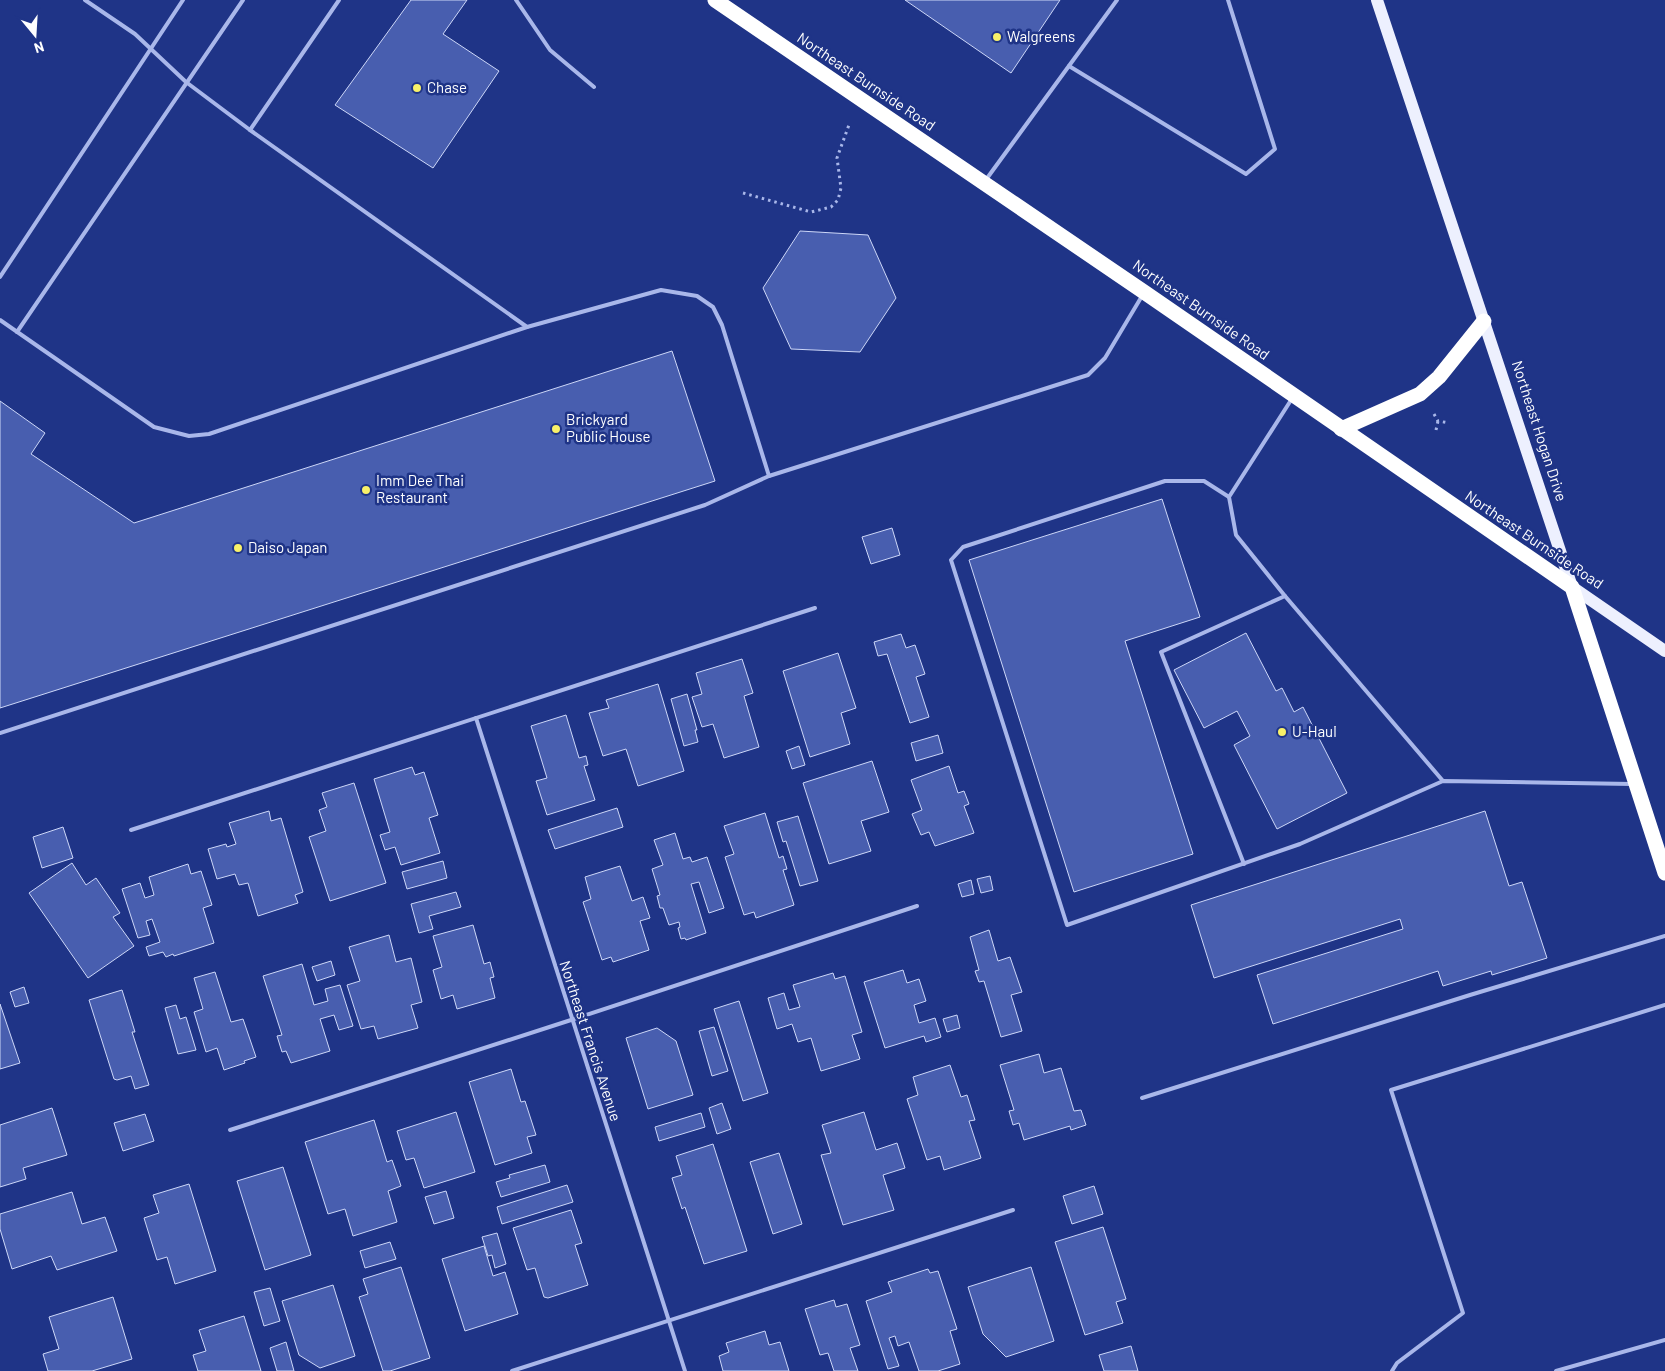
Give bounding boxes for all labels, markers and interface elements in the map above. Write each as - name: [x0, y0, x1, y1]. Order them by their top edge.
- north arrow: [10, 10, 60, 60]
- place label: Walgreens: [1007, 27, 1075, 45]
- street label: Northeast Burnside Road: [794, 28, 939, 134]
- marker: Walgreens: [991, 31, 1003, 43]
- text: N: [32, 38, 46, 57]
- place label: Chase: [427, 78, 467, 96]
- marker: Chase: [411, 82, 423, 94]
- street label: Northeast Burnside Road: [1130, 255, 1273, 363]
- street label: Northeast Hogan Drive: [1509, 358, 1571, 503]
- place label: Brickyard Public House: [566, 410, 650, 445]
- marker: Brickyard Public House: [550, 423, 562, 435]
- place label: Imm Dee Thai Restaurant: [376, 471, 464, 506]
- marker: Imm Dee Thai Restaurant: [360, 484, 372, 496]
- street label: Northeast Burnside Road: [1462, 486, 1607, 592]
- place label: Daiso Japan: [248, 538, 327, 556]
- marker: Daiso Japan: [232, 542, 244, 554]
- place label: U-Haul: [1292, 722, 1337, 740]
- marker: U-Haul: [1276, 726, 1288, 738]
- street label: Northeast Francis Avenue: [556, 958, 625, 1123]

